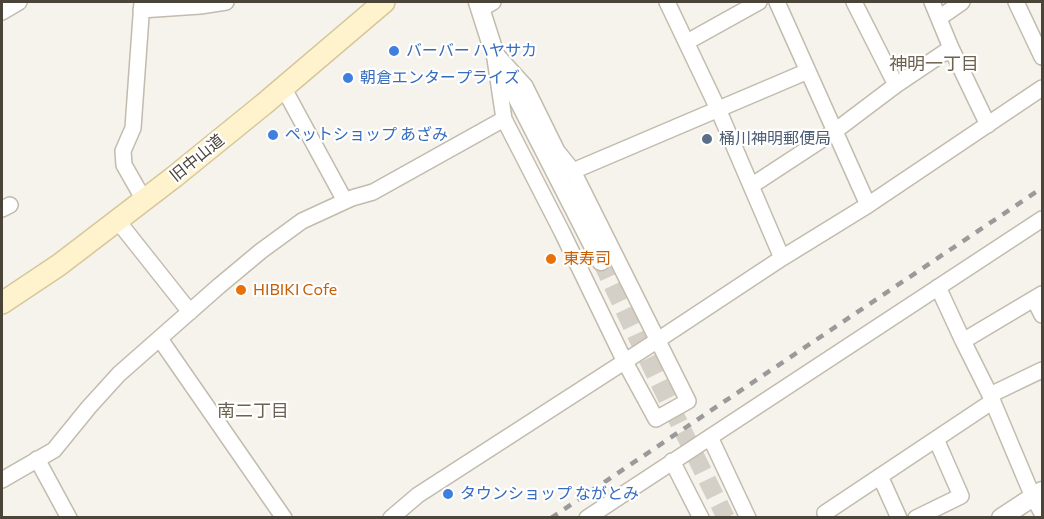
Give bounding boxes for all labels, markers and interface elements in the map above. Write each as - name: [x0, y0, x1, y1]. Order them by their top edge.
- place label: バーバー ハヤサカ: [406, 41, 537, 61]
- marker: バーバー ハヤサカ: [387, 44, 401, 58]
- district label: 神明一丁目: [889, 53, 979, 75]
- place label: 朝倉エンタープライズ: [360, 68, 520, 88]
- marker: 朝倉エンタープライズ: [341, 71, 355, 85]
- place label: ペットショップ あざみ: [285, 125, 448, 145]
- marker: ペットショップ あざみ: [266, 128, 280, 142]
- place label: 桶川神明郵便局: [719, 129, 831, 149]
- street label: 旧中山道: [166, 130, 228, 186]
- marker: 桶川神明郵便局: [700, 132, 714, 146]
- place label: 東寿司: [563, 249, 611, 269]
- marker: 東寿司: [544, 252, 558, 266]
- place label: HIBIKI Cofe: [253, 280, 337, 300]
- marker: HIBIKI Cofe: [234, 283, 248, 297]
- district label: 南二丁目: [217, 400, 289, 422]
- place label: タウンショップ ながとみ: [460, 484, 639, 504]
- marker: タウンショップ ながとみ: [441, 487, 455, 501]

